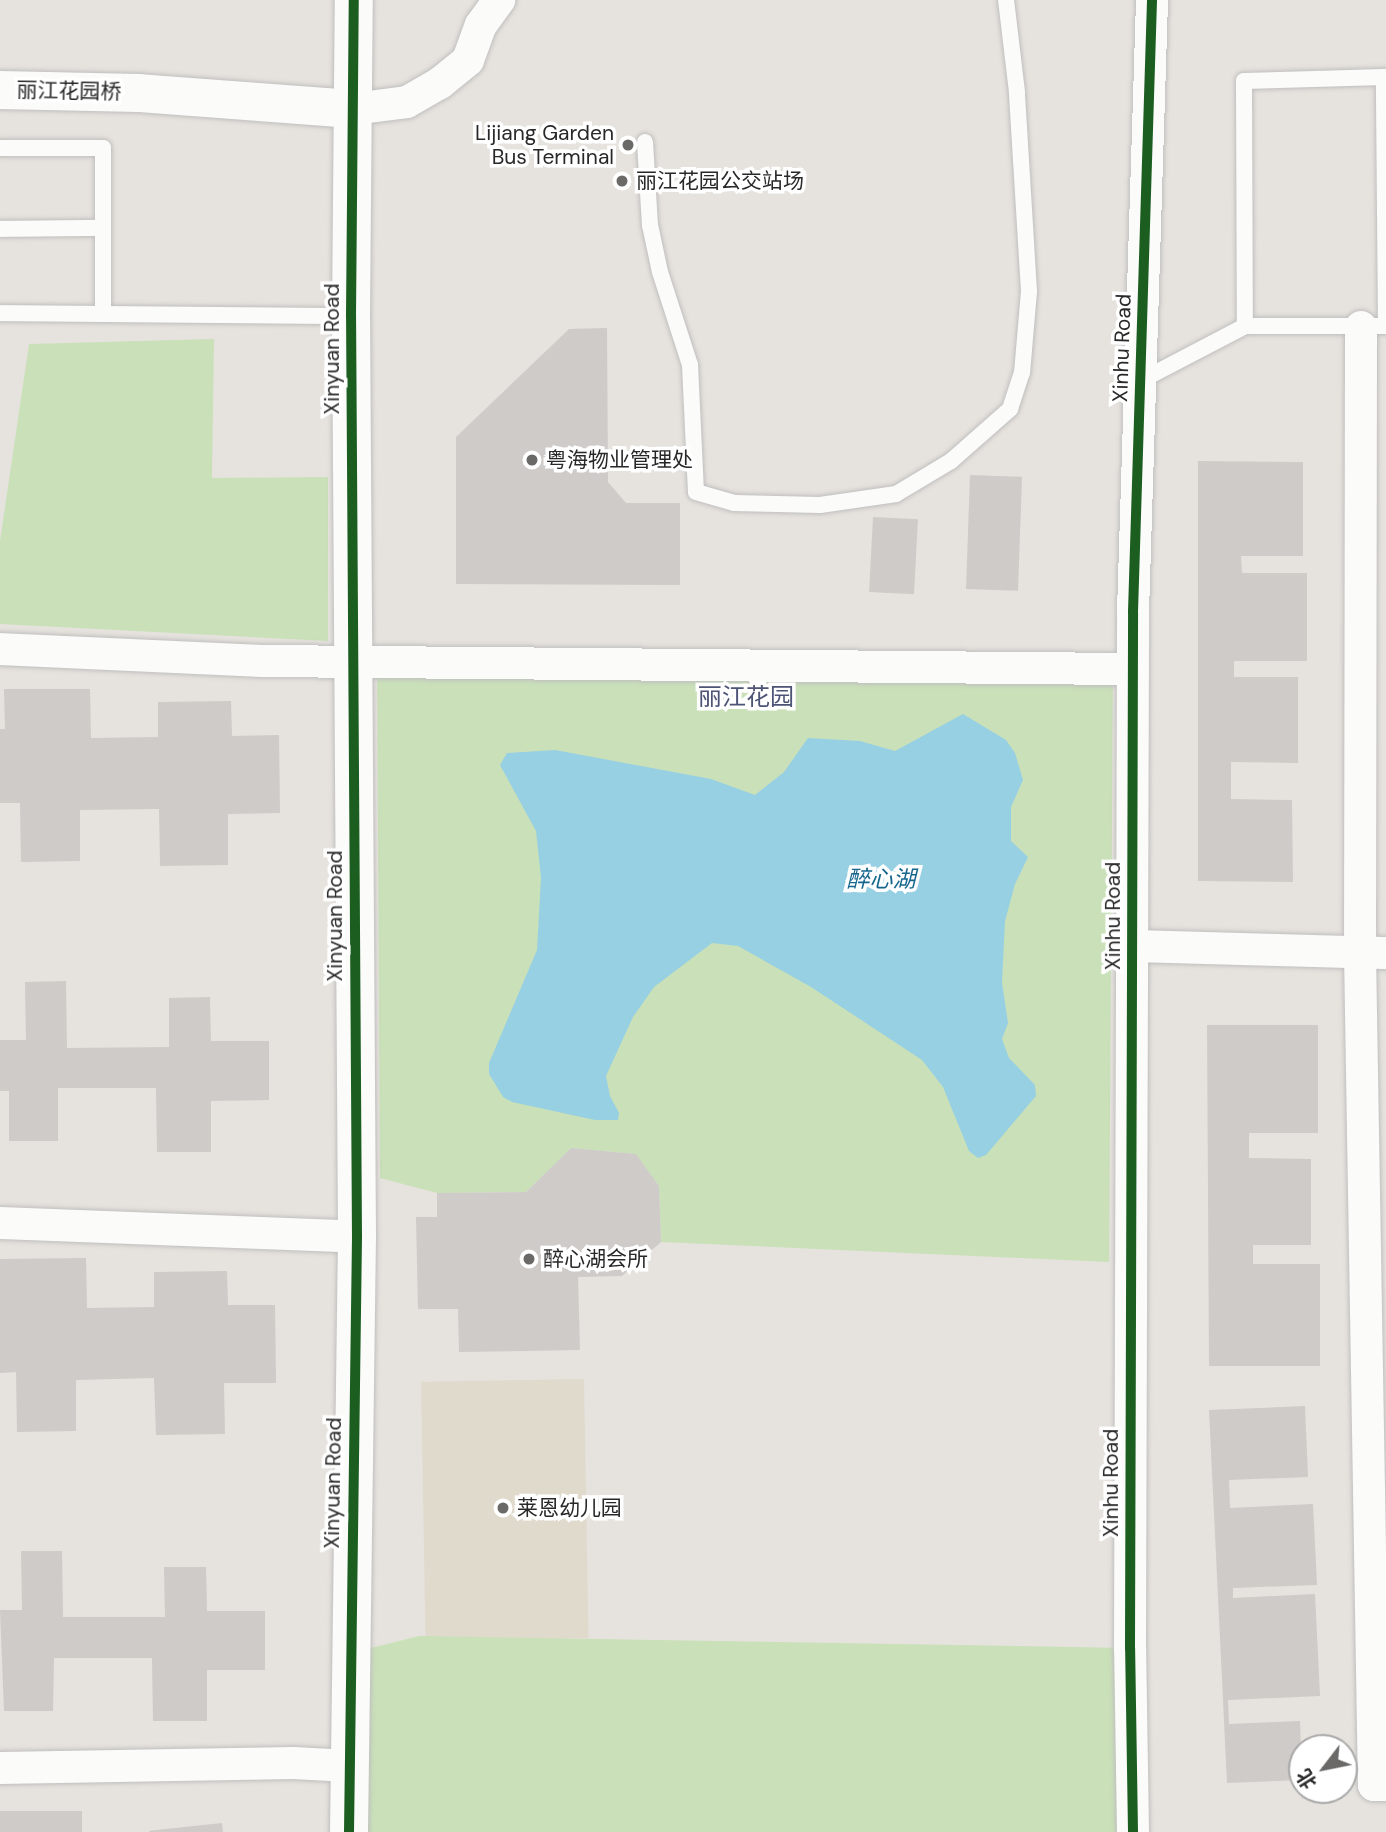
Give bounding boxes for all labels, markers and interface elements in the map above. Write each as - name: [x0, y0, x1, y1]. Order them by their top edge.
- street label: 丽江花园桥: [16, 77, 122, 105]
- place label: Lijiang Garden Bus Terminal: [475, 120, 614, 170]
- marker: Lijiang Garden Bus Terminal: [620, 137, 636, 153]
- place label: 丽江花园公交站场: [636, 168, 804, 194]
- marker: 丽江花园公交站场: [614, 173, 630, 189]
- street label: Xinyuan Road: [319, 283, 345, 415]
- street label: Xinhu Road: [1108, 293, 1136, 403]
- place label: 粤海物业管理处: [546, 447, 693, 473]
- marker: 粤海物业管理处: [524, 452, 540, 468]
- district label: 丽江花园: [698, 683, 794, 711]
- street label: Xinyuan Road: [322, 850, 348, 982]
- street label: Xinhu Road: [1100, 862, 1126, 970]
- water label: 醉心湖: [847, 865, 915, 893]
- place label: 醉心湖会所: [543, 1246, 648, 1272]
- marker: 醉心湖会所: [521, 1251, 537, 1267]
- street label: Xinyuan Road: [319, 1417, 347, 1549]
- street label: Xinhu Road: [1098, 1429, 1124, 1537]
- place label: 莱恩幼儿园: [517, 1495, 622, 1521]
- marker: 莱恩幼儿园: [495, 1500, 511, 1516]
- north arrow: [1288, 1734, 1358, 1804]
- text: 北: [1291, 1765, 1322, 1794]

